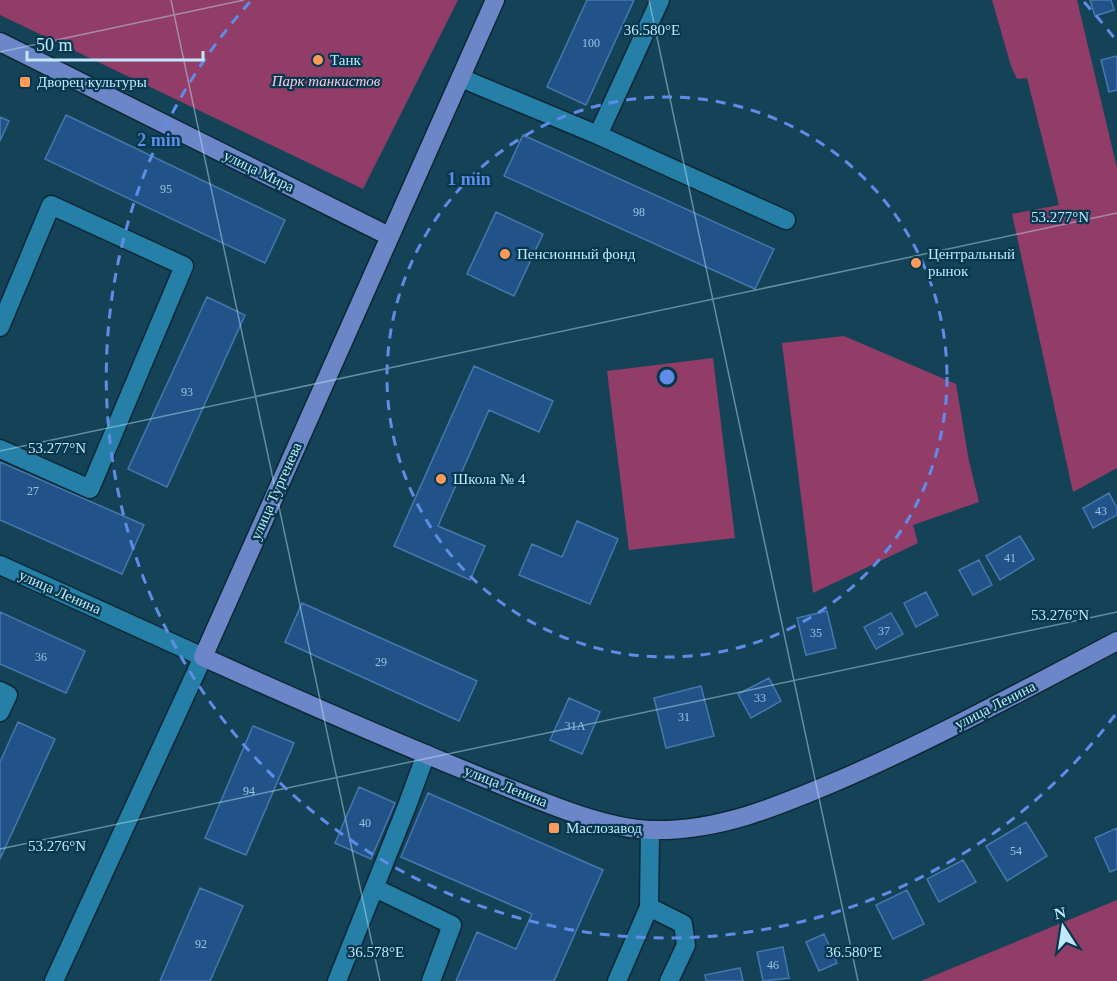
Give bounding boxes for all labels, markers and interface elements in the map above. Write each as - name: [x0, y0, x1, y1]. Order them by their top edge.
- text: 36.580°E: [624, 22, 680, 38]
- scale bar: [27, 24, 202, 62]
- text: 50 m: [36, 35, 73, 55]
- house number: 100: [582, 36, 600, 50]
- place label: Танк: [330, 52, 361, 68]
- marker: Танк: [311, 53, 325, 67]
- park label: Парк танкистов: [271, 73, 381, 89]
- place label: Дворец культуры: [37, 74, 147, 90]
- marker: Дворец культуры: [18, 75, 32, 89]
- text: 2 min: [137, 130, 181, 150]
- street label: улица Мира: [221, 147, 297, 195]
- text: 1 min: [447, 169, 491, 189]
- house number: 95: [160, 182, 172, 196]
- house number: 98: [633, 205, 645, 219]
- text: 53.277°N: [1031, 209, 1089, 225]
- place label: Пенсионный фонд: [517, 246, 636, 262]
- place label: Центральный рынок: [928, 246, 1015, 279]
- marker: Пенсионный фонд: [498, 247, 512, 261]
- marker: Центральный рынок: [909, 256, 923, 270]
- centre of rings: [657, 367, 677, 387]
- house number: 93: [181, 385, 193, 399]
- street label: улица Тургенева: [247, 439, 305, 542]
- text: 53.277°N: [28, 440, 86, 456]
- place label: Школа № 4: [453, 471, 526, 487]
- marker: Школа № 4: [434, 472, 448, 486]
- house number: 27: [27, 484, 39, 498]
- house number: 43: [1095, 504, 1107, 518]
- house number: 41: [1004, 551, 1016, 565]
- street label: улица Ленина: [16, 567, 104, 617]
- text: 53.276°N: [1031, 607, 1089, 623]
- house number: 37: [878, 624, 890, 638]
- house number: 35: [810, 626, 822, 640]
- house number: 36: [35, 650, 47, 664]
- house number: 29: [375, 655, 387, 669]
- street label: улица Ленина: [952, 678, 1038, 732]
- house number: 33: [754, 691, 766, 705]
- house number: 31: [678, 710, 690, 724]
- house number: 31А: [565, 719, 586, 733]
- street label: улица Ленина: [462, 762, 550, 810]
- house number: 94: [243, 784, 255, 798]
- house number: 40: [359, 816, 371, 830]
- place label: Маслозавод: [566, 820, 642, 836]
- marker: Маслозавод: [547, 821, 561, 835]
- text: 53.276°N: [28, 838, 86, 854]
- house number: 54: [1010, 844, 1022, 858]
- north arrow: [1033, 897, 1093, 957]
- text: N: [1053, 903, 1068, 922]
- house number: 92: [195, 937, 207, 951]
- text: 36.578°E: [348, 944, 404, 960]
- text: 36.580°E: [826, 944, 882, 960]
- house number: 46: [767, 958, 779, 972]

